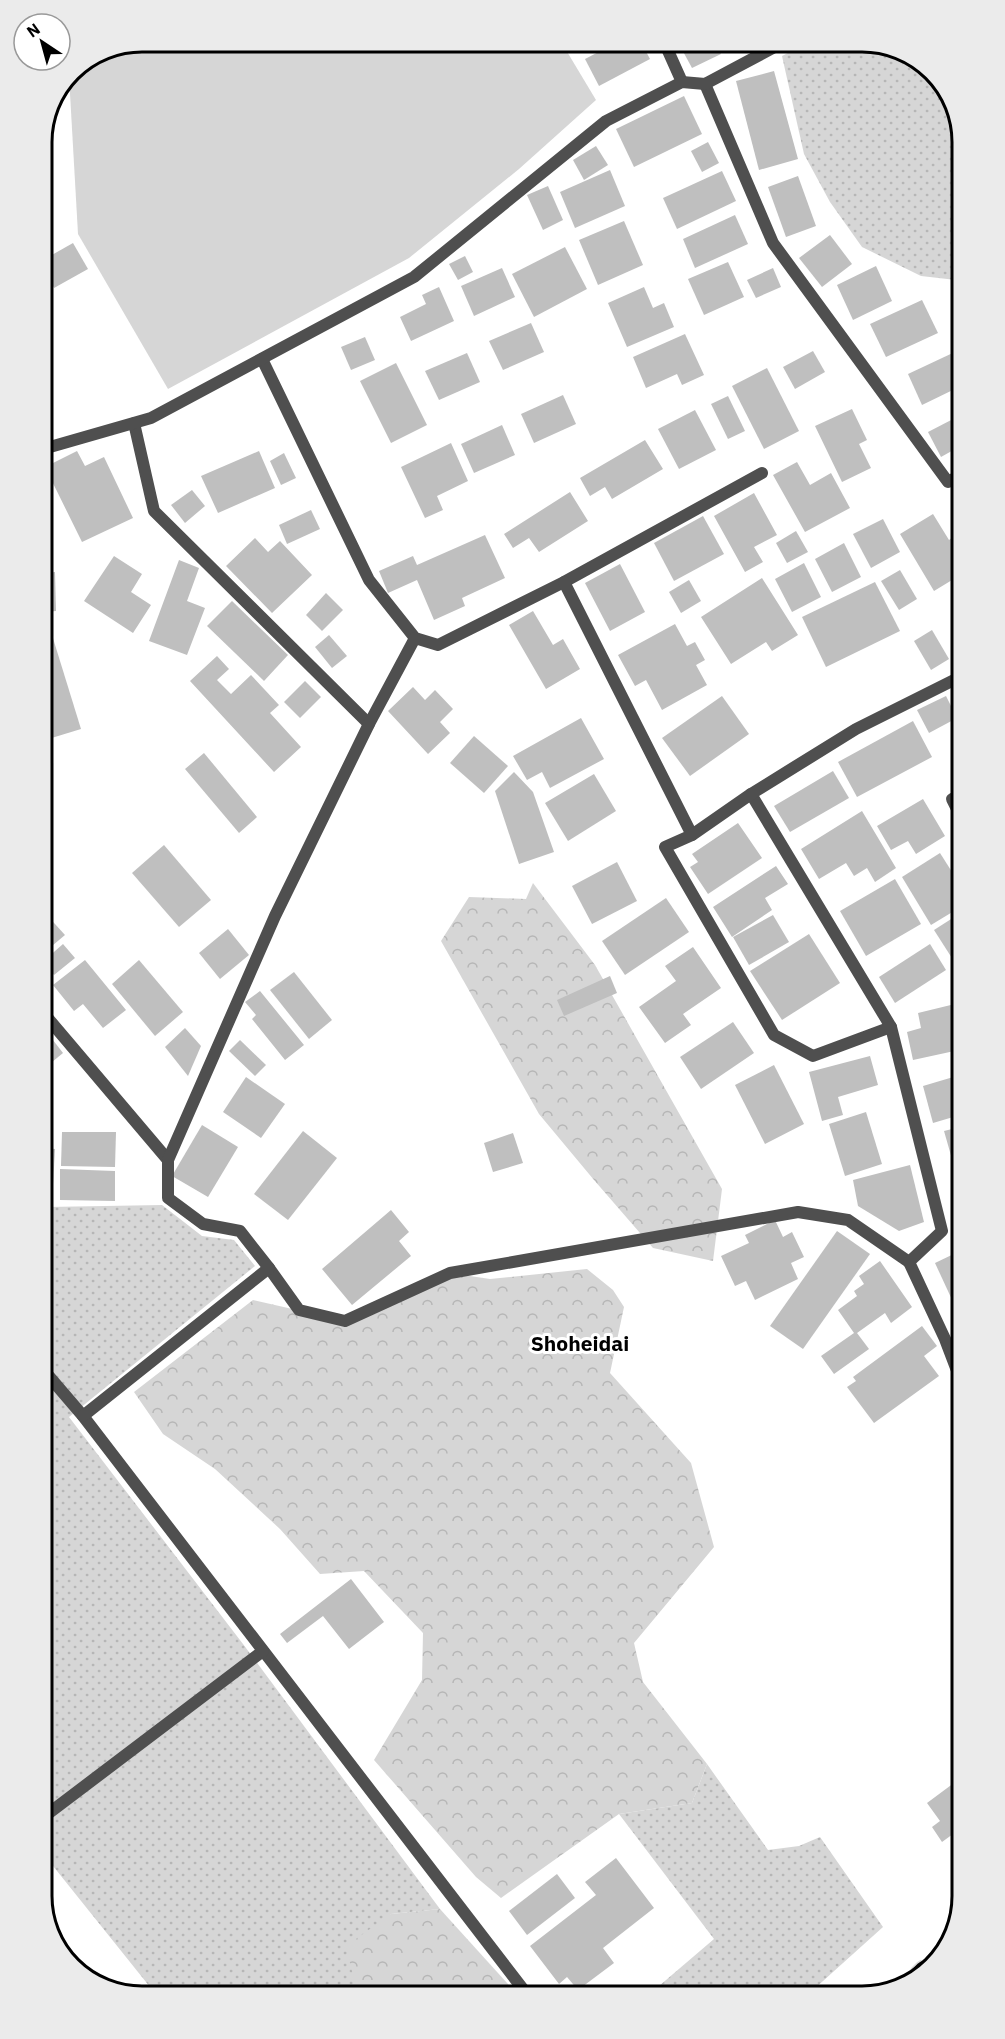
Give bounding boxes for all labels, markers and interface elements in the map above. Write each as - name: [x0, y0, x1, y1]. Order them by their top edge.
- north arrow: [12, 12, 72, 72]
- text: N: [23, 18, 44, 41]
- district label: Shoheidai: [531, 1329, 629, 1357]

